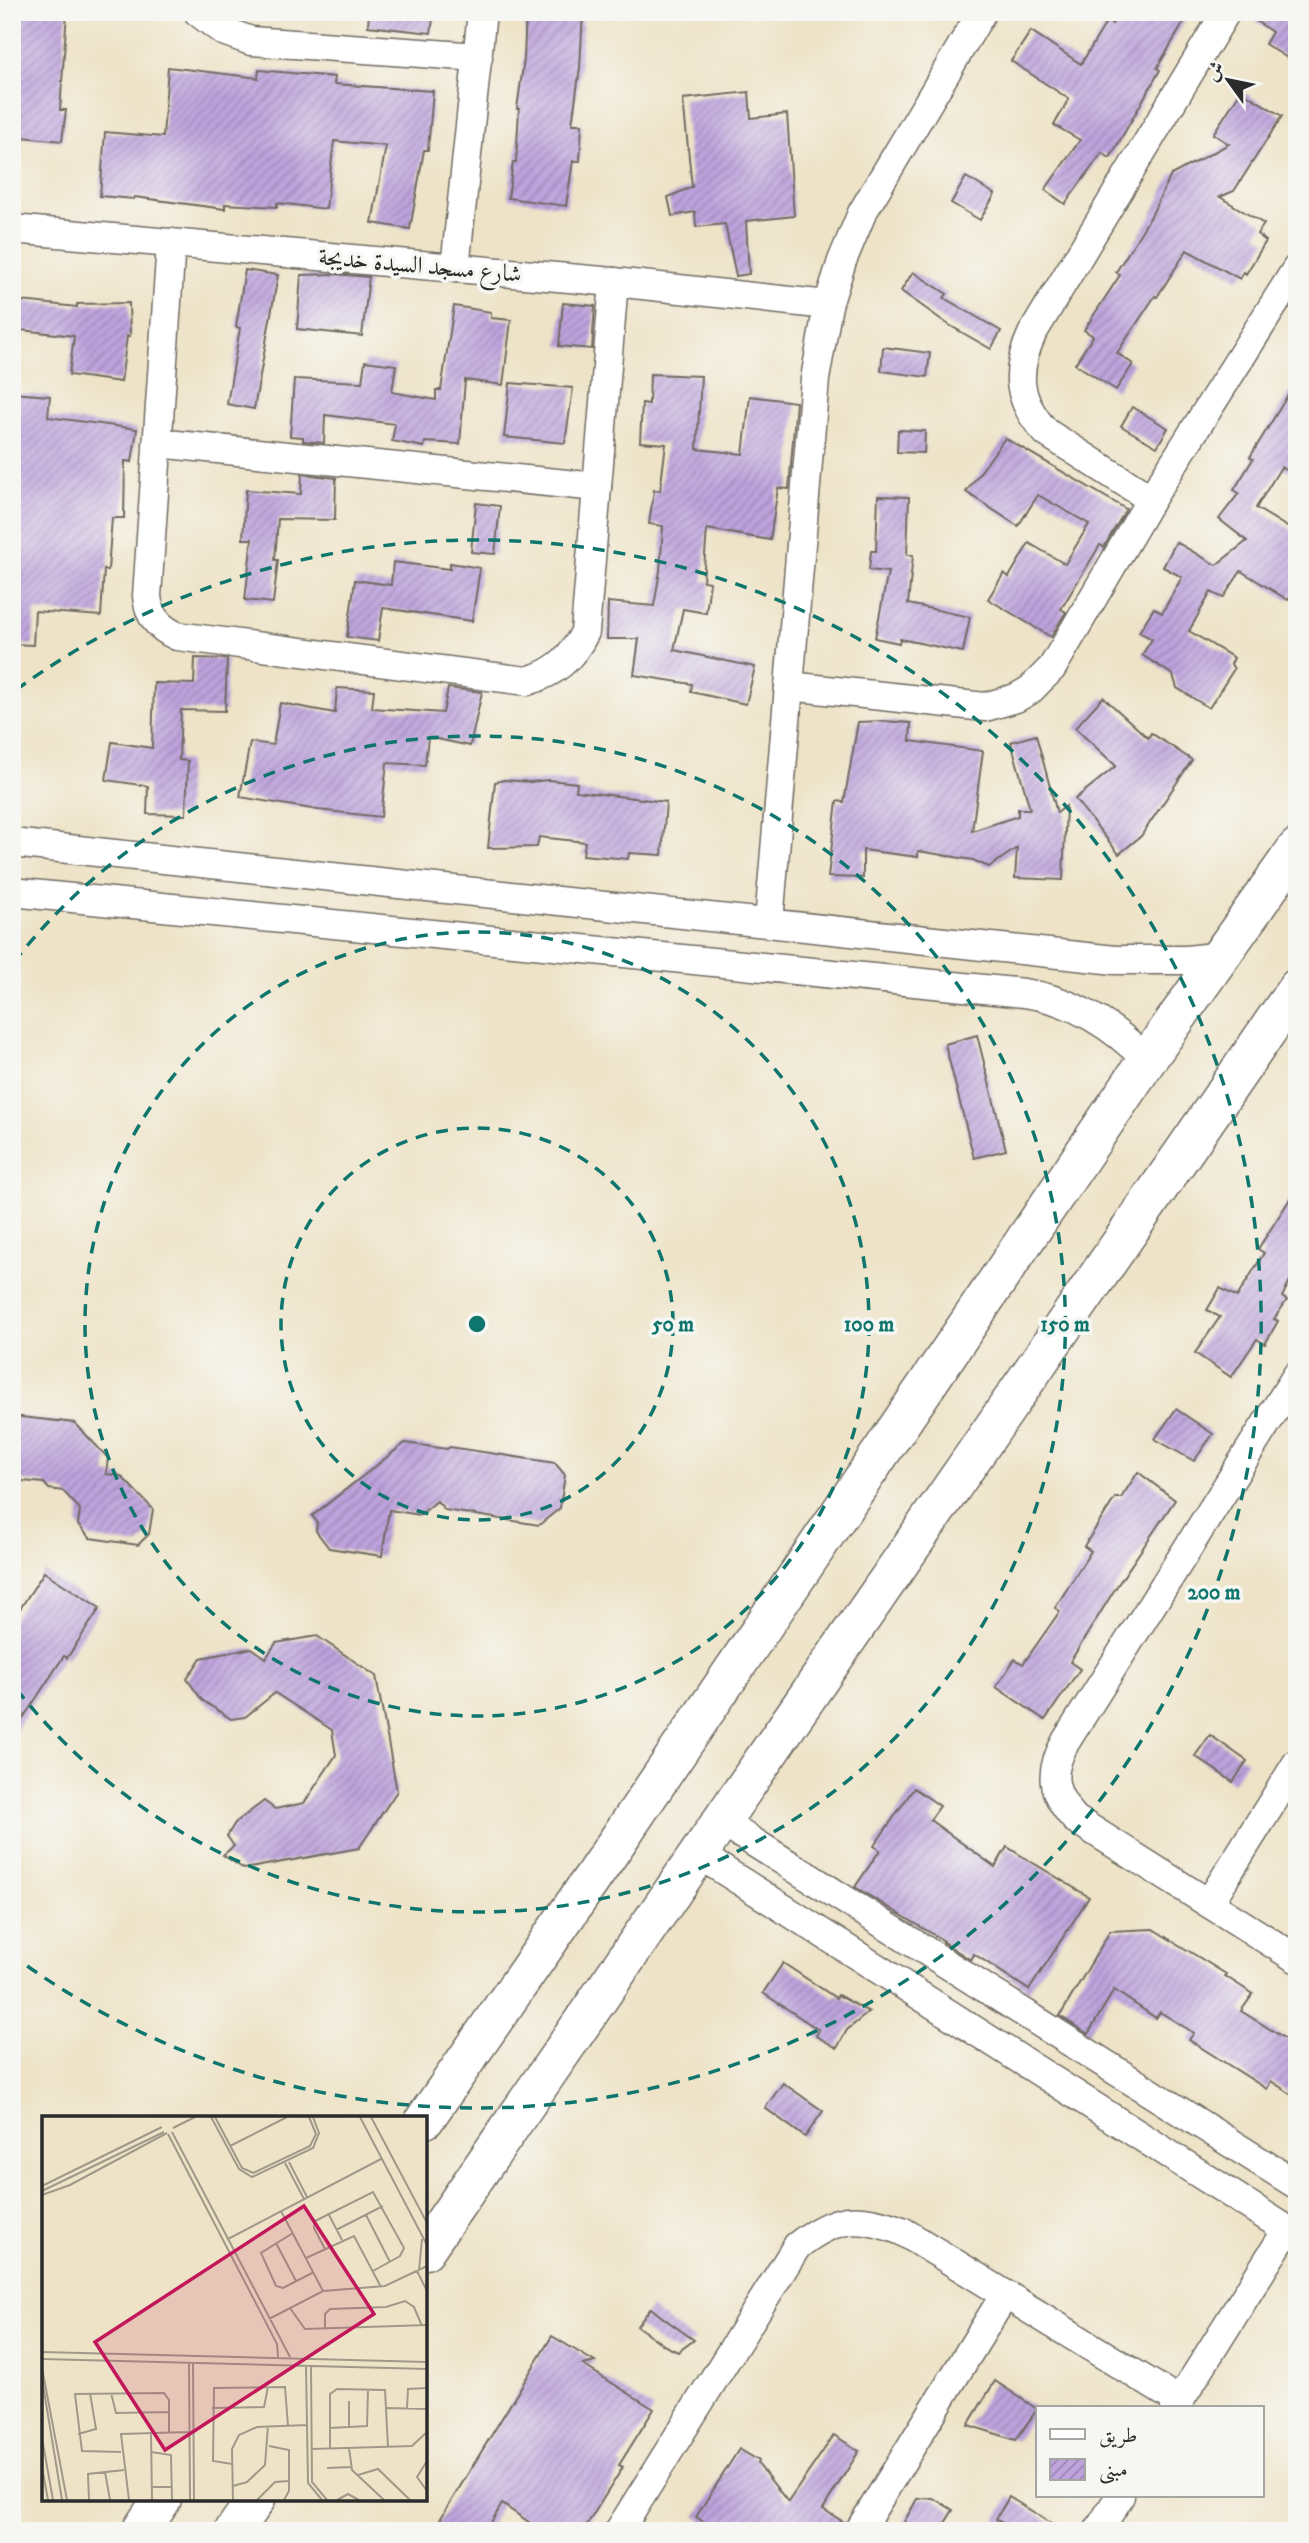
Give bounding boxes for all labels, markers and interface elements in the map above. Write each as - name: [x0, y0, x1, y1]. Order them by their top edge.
- north arrow: [1194, 46, 1264, 116]
- text: ش: [1200, 57, 1230, 86]
- street label: شارع مسجد السيدة خديجة: [317, 242, 523, 294]
- centre of rings: [465, 1312, 489, 1336]
- text: 50 m: [651, 1312, 694, 1338]
- text: 100 m: [844, 1312, 894, 1338]
- text: 150 m: [1040, 1312, 1090, 1338]
- text: 200 m: [1187, 1580, 1241, 1606]
- inset map: [42, 2116, 427, 2501]
- legend: [1036, 2406, 1264, 2498]
- text: طريق: [1099, 2423, 1137, 2449]
- text: مبنى: [1099, 2457, 1128, 2484]

